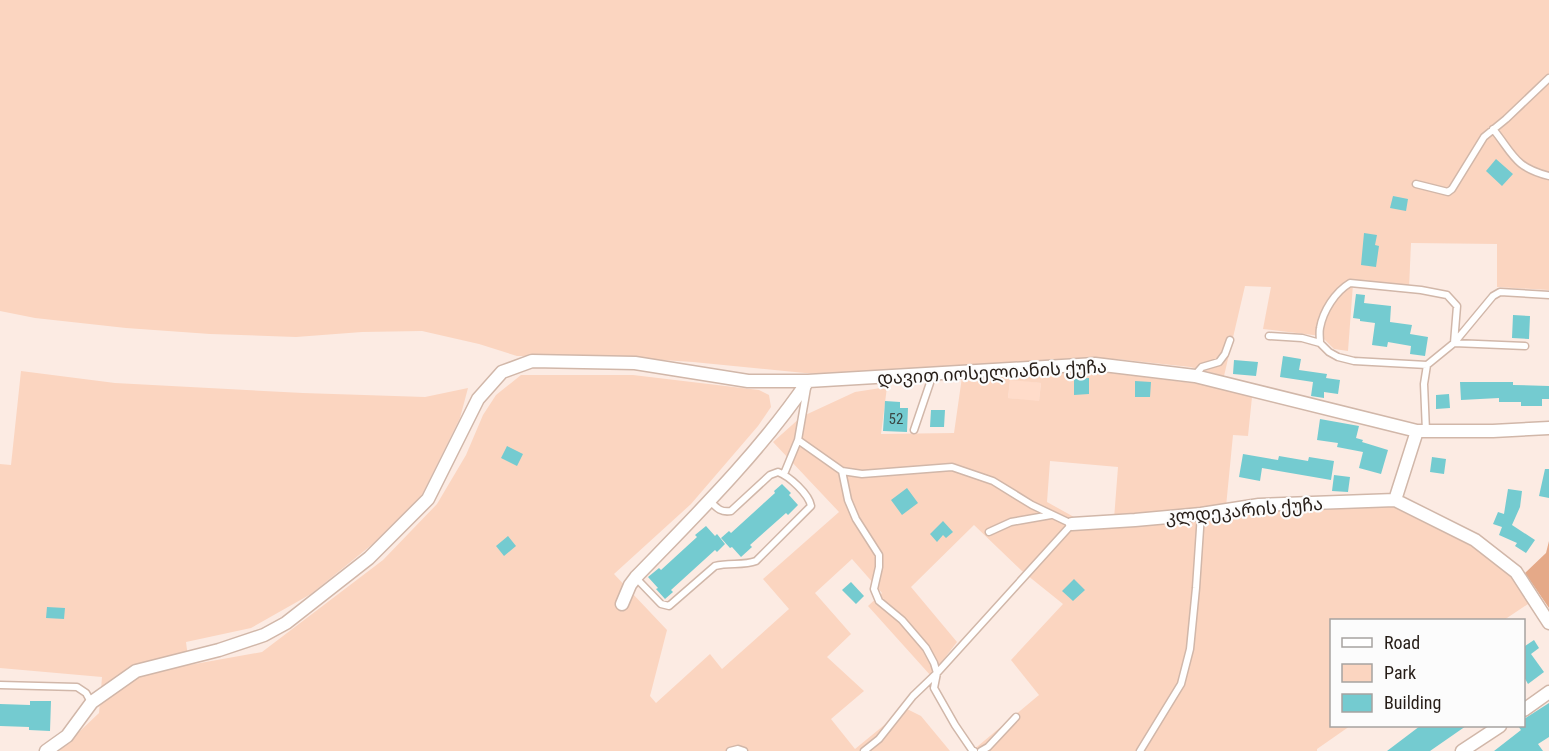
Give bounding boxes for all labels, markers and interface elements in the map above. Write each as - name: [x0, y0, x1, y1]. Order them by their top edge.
- street label: დავით იოსელიანის ქუჩა: [877, 355, 1107, 390]
- house number: 52: [889, 410, 903, 428]
- street label: კლდეკარის ქუჩა: [1164, 493, 1324, 528]
- legend: [1330, 619, 1525, 727]
- text: Road: [1384, 632, 1420, 653]
- text: Park: [1384, 662, 1416, 683]
- text: Building: [1384, 692, 1441, 713]

